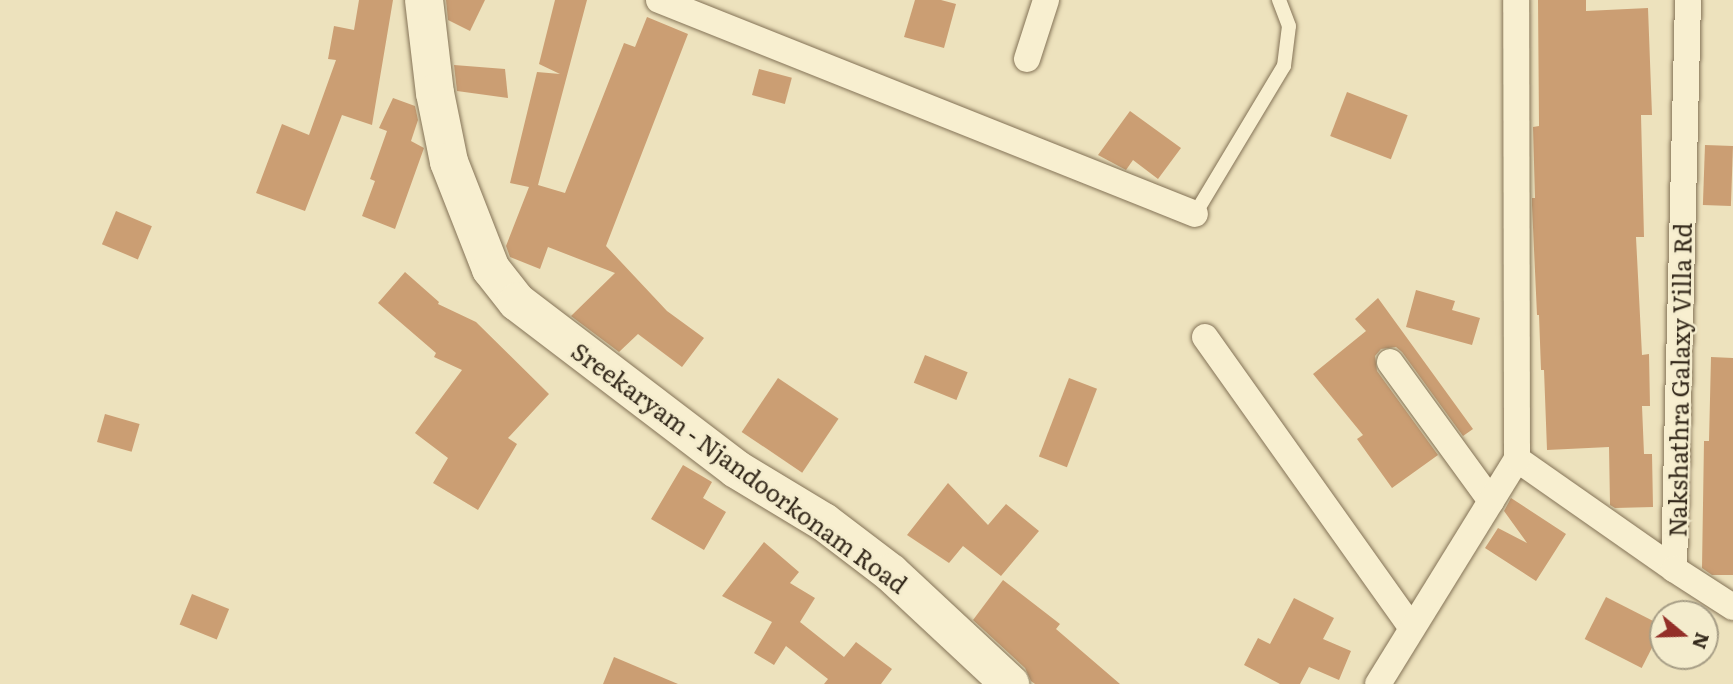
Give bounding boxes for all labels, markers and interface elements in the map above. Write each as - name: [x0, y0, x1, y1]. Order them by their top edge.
- street label: Nakshathra Galaxy Villa Rd: [1662, 223, 1696, 537]
- street label: Sreekaryam - Njandoorkonam Road: [567, 335, 913, 599]
- north arrow: [1649, 600, 1719, 670]
- text: N: [1686, 629, 1718, 653]

